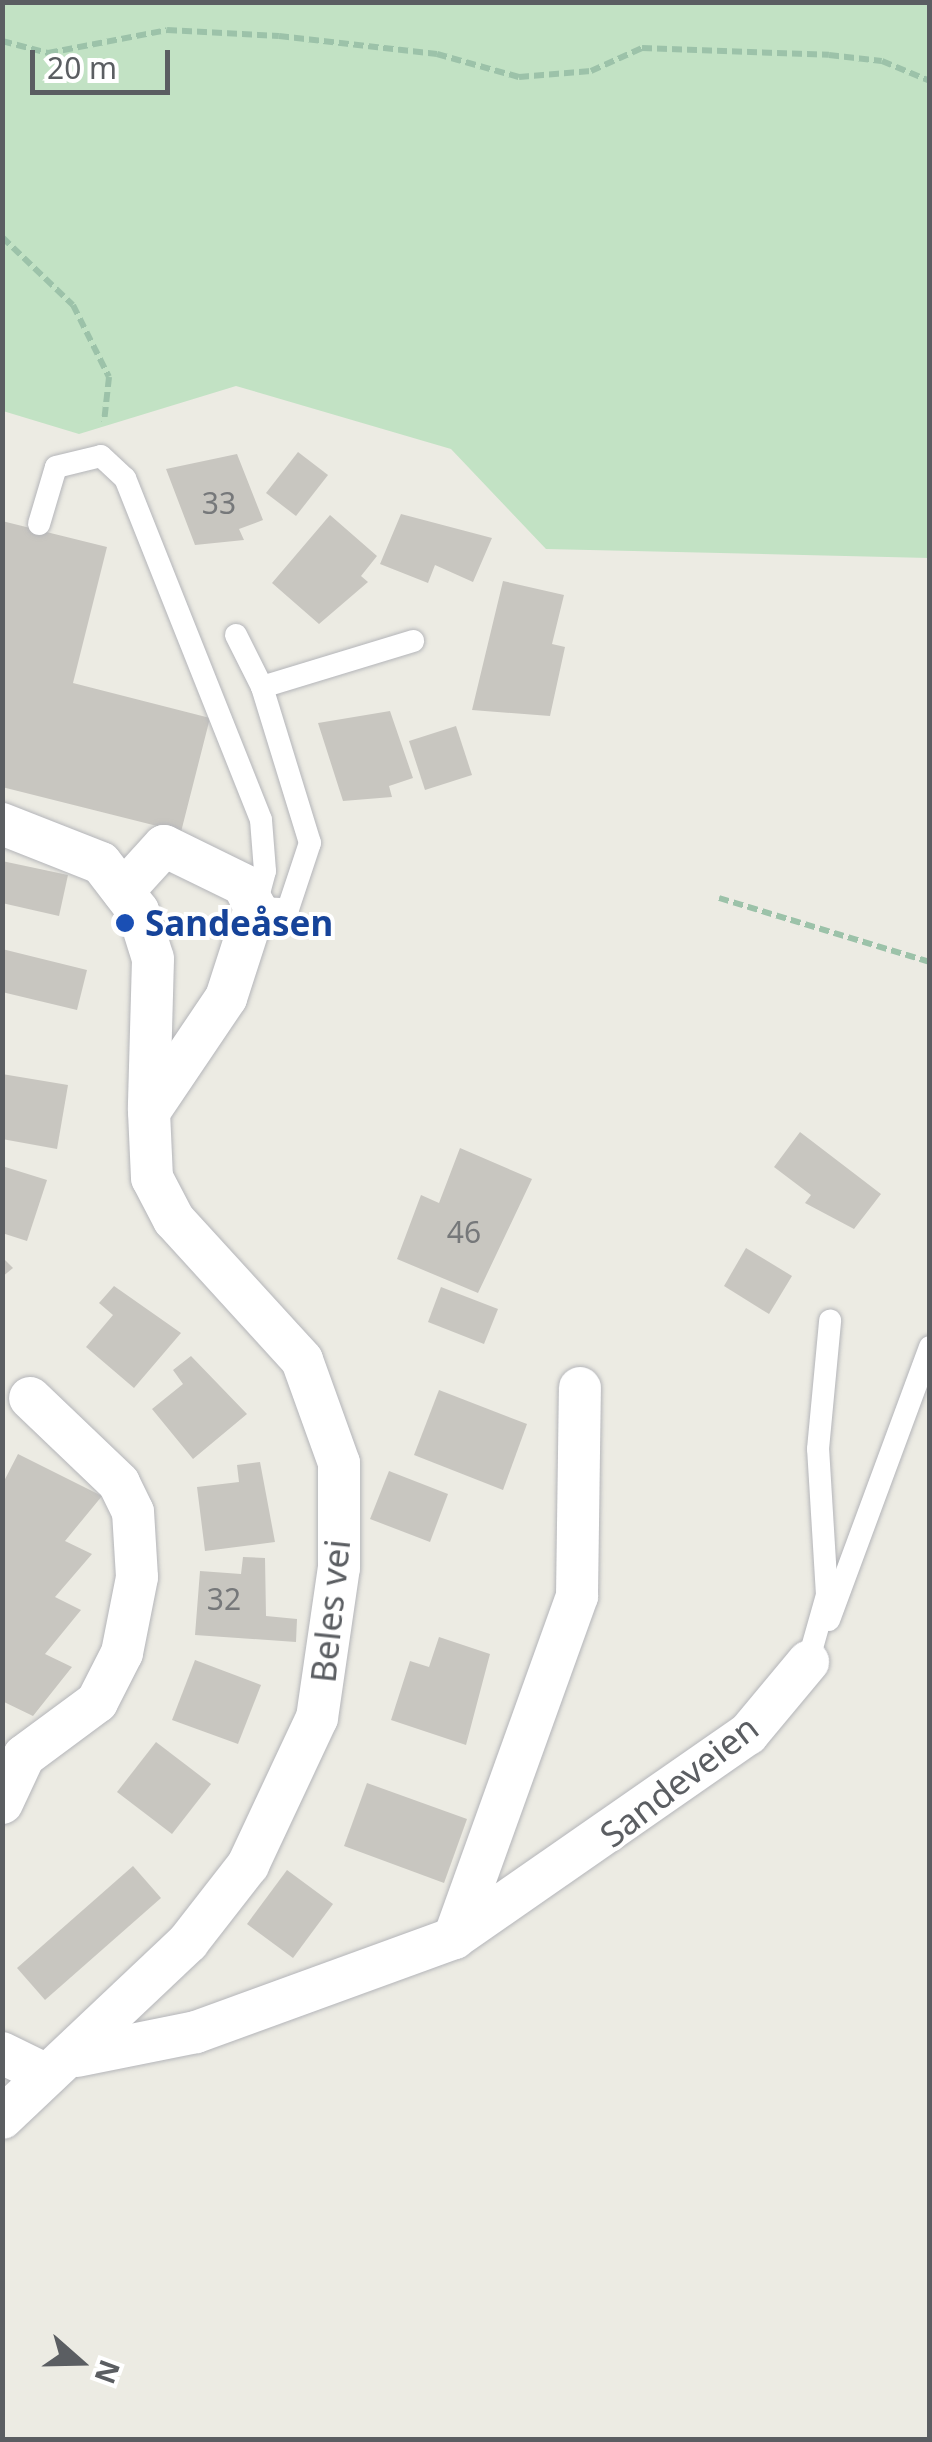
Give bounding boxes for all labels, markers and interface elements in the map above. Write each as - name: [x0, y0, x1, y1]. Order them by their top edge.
- scale bar: [35, 30, 175, 92]
- text: 20 m: [47, 47, 117, 88]
- house number: 33: [202, 485, 236, 521]
- place label: Sandeåsen: [145, 902, 333, 944]
- marker: Sandeåsen: [114, 912, 136, 934]
- house number: 46: [447, 1214, 481, 1250]
- street label: Beles vei: [302, 1537, 358, 1685]
- house number: 32: [207, 1581, 241, 1617]
- street label: Sandeveien: [592, 1706, 766, 1856]
- north arrow: [30, 2312, 130, 2412]
- text: N: [86, 2355, 130, 2389]

